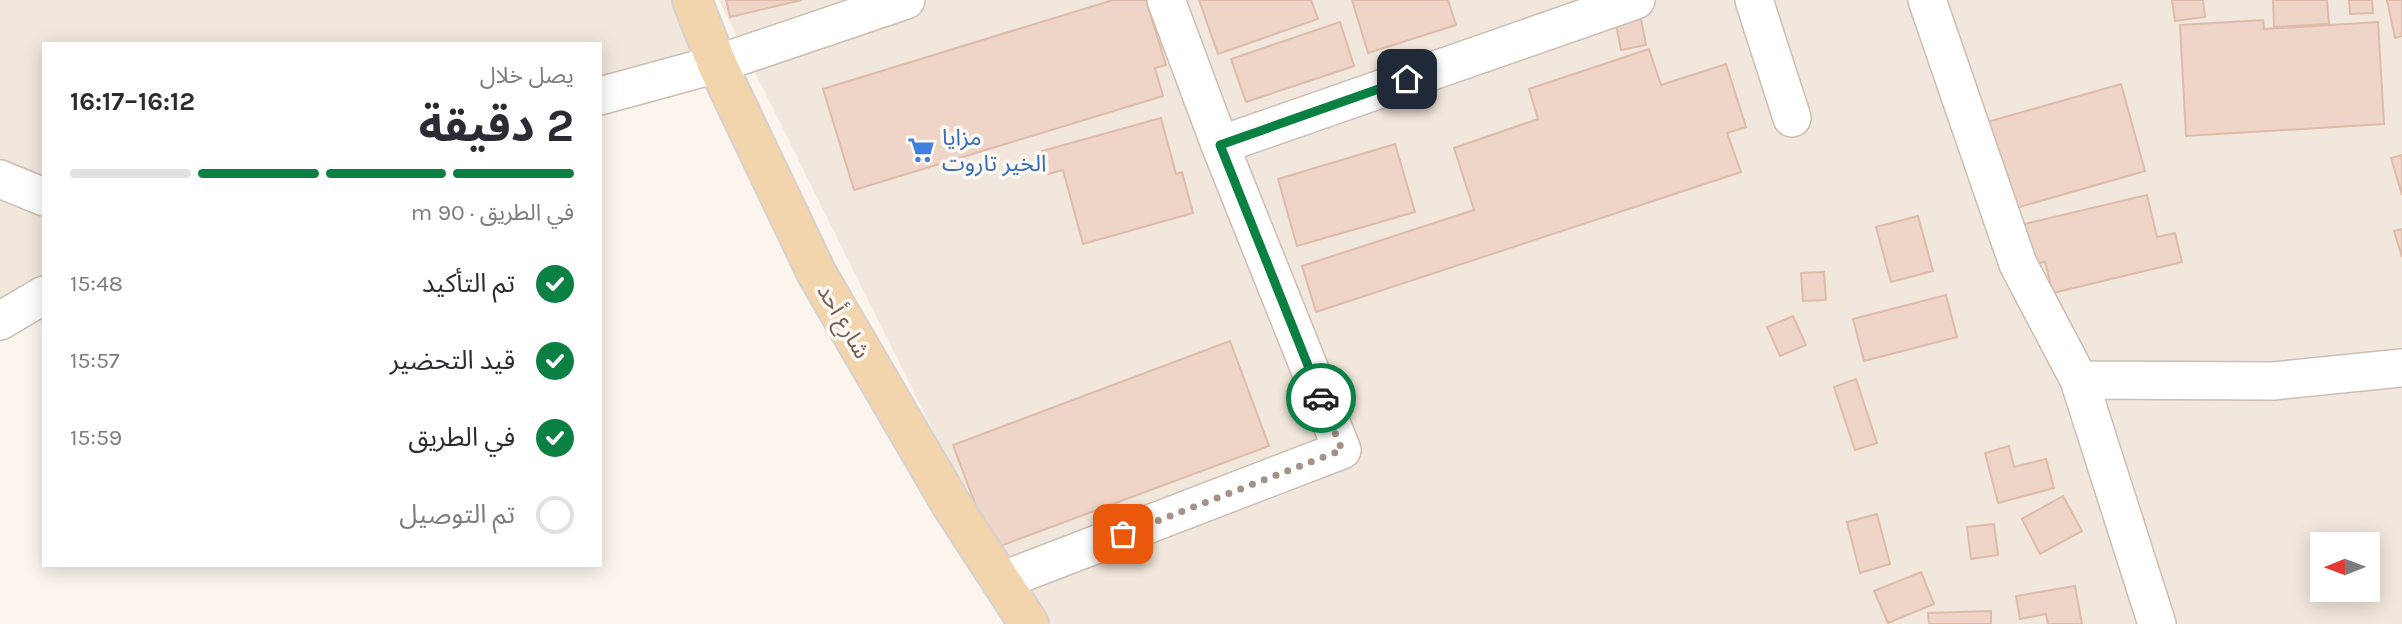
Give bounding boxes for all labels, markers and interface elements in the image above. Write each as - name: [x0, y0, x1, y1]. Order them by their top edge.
- pin: [1377, 49, 1437, 109]
- icon: home: [1388, 60, 1426, 98]
- text: يصل خلال: [480, 62, 574, 89]
- text: 16:12–16:17: [70, 86, 195, 117]
- text: 2 دقيقة: [419, 99, 574, 153]
- place label: مزايا الخير تاروت: [942, 124, 1046, 177]
- supermarket icon: مزايا الخير تاروت: [906, 135, 936, 165]
- text: في الطريق · 90 m: [411, 199, 574, 226]
- icon: check: [536, 265, 574, 303]
- text: تم التأكيد: [422, 268, 515, 299]
- text: 15:48: [70, 270, 123, 297]
- street label: شارع أحد: [809, 279, 876, 365]
- icon: check: [536, 342, 574, 380]
- text: قيد التحضير: [390, 345, 515, 376]
- text: 15:57: [70, 347, 120, 374]
- courier: [1286, 363, 1356, 433]
- icon: car: [1302, 379, 1340, 417]
- icon: check: [536, 419, 574, 457]
- text: في الطريق: [408, 422, 515, 453]
- text: 15:59: [70, 424, 122, 451]
- text: تم التوصيل: [399, 499, 515, 530]
- pin: [1093, 504, 1153, 564]
- icon: bag: [1104, 515, 1142, 553]
- north arrow: [2310, 532, 2380, 602]
- map controls: [2310, 532, 2380, 602]

